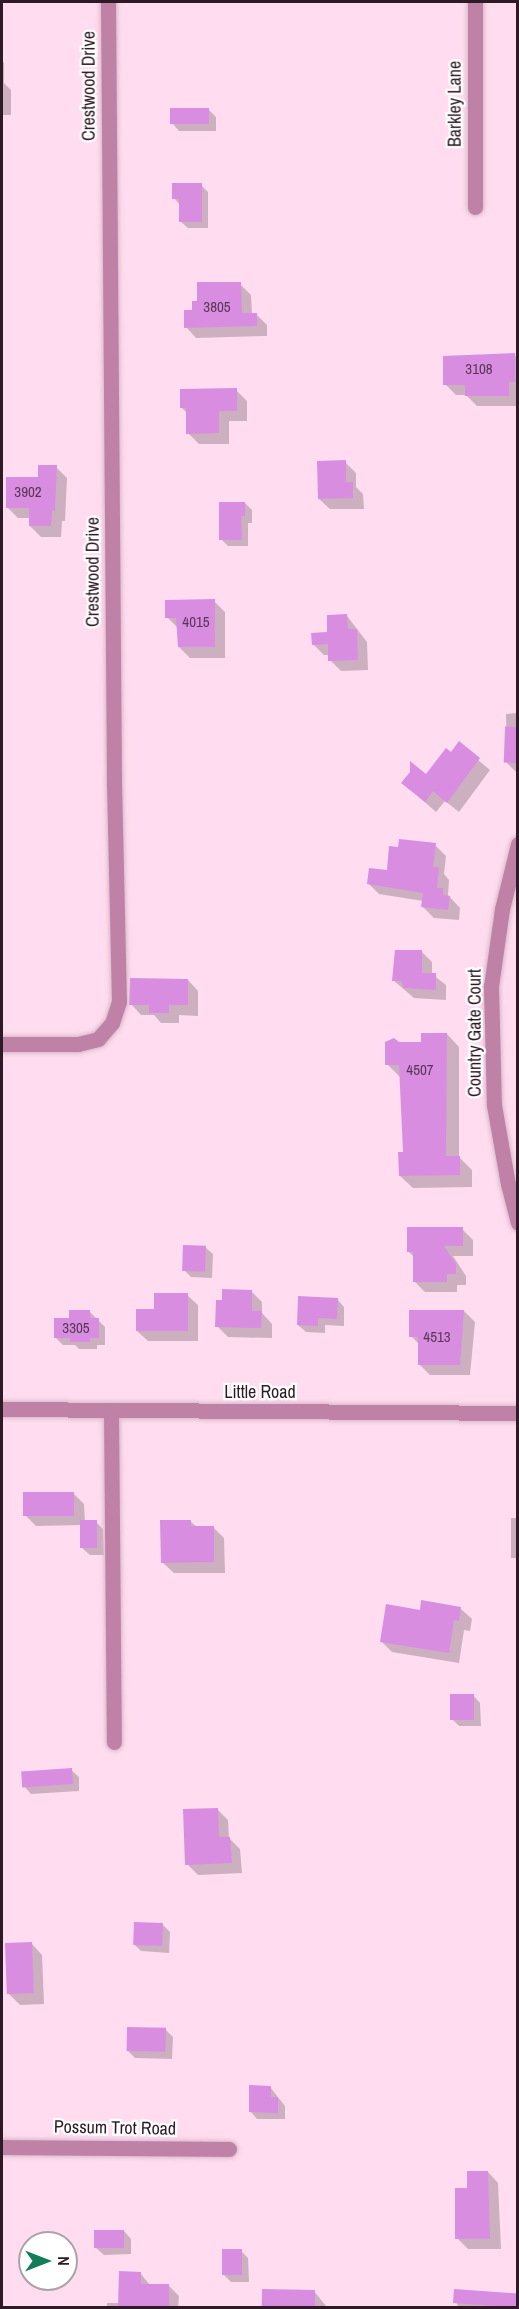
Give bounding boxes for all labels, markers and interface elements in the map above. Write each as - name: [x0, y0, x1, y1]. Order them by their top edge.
- street label: Crestwood Drive: [78, 31, 100, 141]
- street label: Barkley Lane: [444, 61, 466, 147]
- house number: 3805: [203, 298, 231, 316]
- house number: 3108: [465, 360, 493, 378]
- house number: 3902: [14, 483, 42, 501]
- street label: Crestwood Drive: [82, 517, 104, 627]
- house number: 4015: [182, 613, 210, 631]
- street label: Country Gate Court: [464, 969, 486, 1097]
- house number: 4507: [406, 1061, 434, 1079]
- house number: 3305: [62, 1319, 90, 1337]
- house number: 4513: [423, 1328, 451, 1346]
- street label: Little Road: [224, 1381, 296, 1403]
- street label: Possum Trot Road: [54, 2116, 176, 2140]
- north arrow: [18, 2231, 78, 2291]
- text: N: [53, 2256, 75, 2266]

